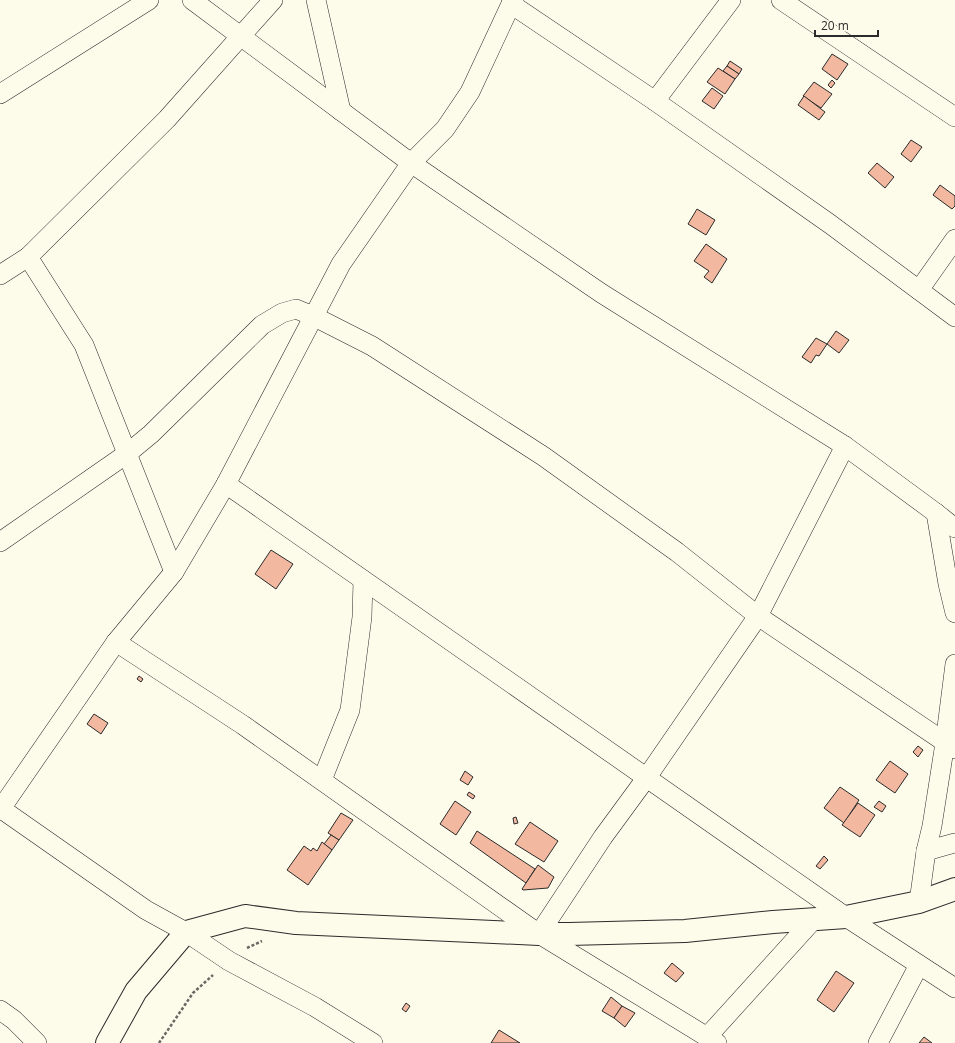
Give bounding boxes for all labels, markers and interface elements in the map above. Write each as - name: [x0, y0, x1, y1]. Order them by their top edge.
- scale bar: [815, 12, 878, 38]
- text: 20 m: [821, 17, 849, 34]

